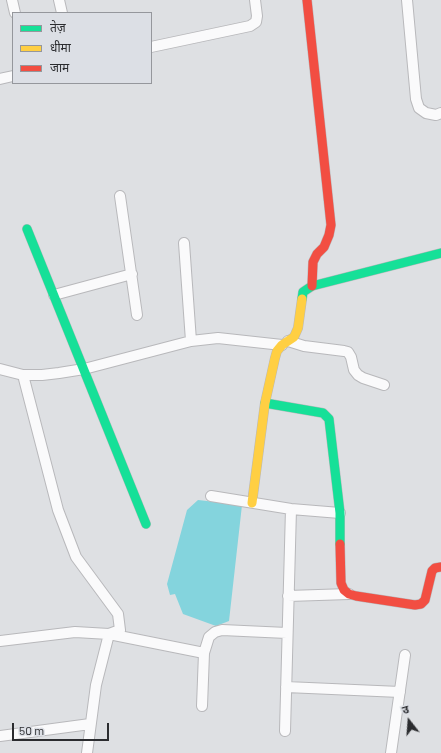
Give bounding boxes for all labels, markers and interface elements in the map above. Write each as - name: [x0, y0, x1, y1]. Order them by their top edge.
- legend: [12, 12, 152, 84]
- text: तेज़: [50, 20, 66, 34]
- text: धीमा: [50, 40, 71, 54]
- text: जाम: [50, 60, 69, 74]
- north arrow: [389, 701, 429, 741]
- text: उ: [400, 702, 410, 716]
- scale bar: [14, 715, 111, 741]
- text: 50 m: [19, 723, 44, 737]

